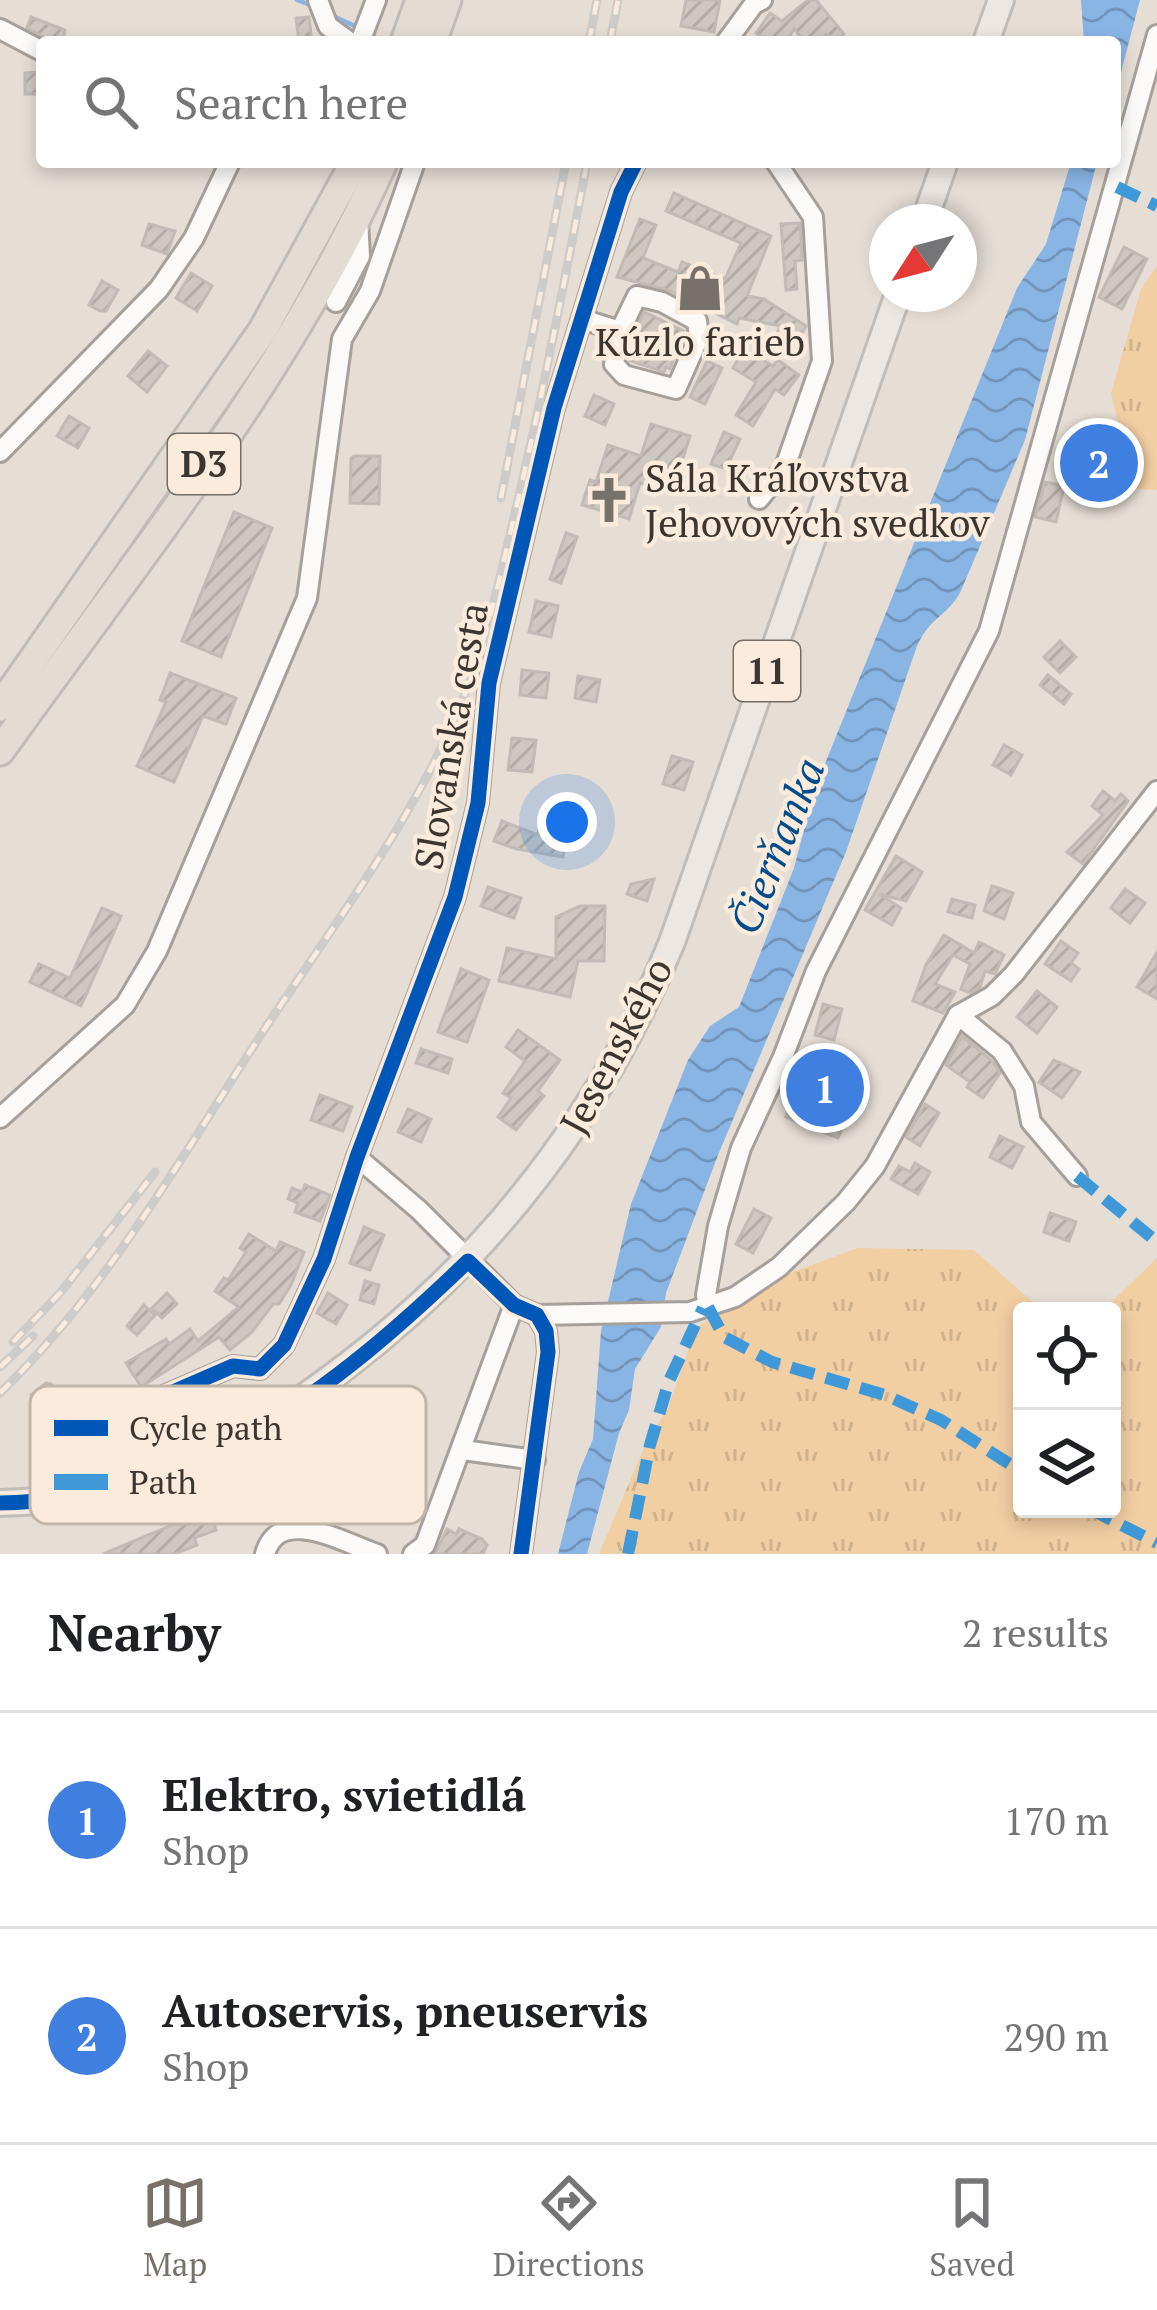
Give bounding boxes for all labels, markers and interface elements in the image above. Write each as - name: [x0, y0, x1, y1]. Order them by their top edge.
- search box: [36, 36, 1121, 168]
- icon: search: [78, 69, 144, 135]
- text: Search here: [174, 72, 408, 132]
- north arrow: [869, 204, 977, 312]
- shop icon: Kúzlo farieb: [675, 263, 725, 313]
- place label: Kúzlo farieb: [595, 315, 805, 367]
- pin: 2: [1060, 418, 1138, 508]
- road number: D3: [168, 434, 240, 494]
- place label: Sála Kráľovstva Jehovových svedkov: [645, 451, 991, 548]
- church icon: Sála Kráľovstva Jehovových svedkov: [584, 475, 634, 525]
- street label: Slovanská cesta: [401, 598, 499, 874]
- road number: 11: [734, 641, 800, 701]
- water label: Čierňanka: [716, 750, 837, 942]
- your location: [537, 792, 597, 852]
- street label: Jesenského: [547, 948, 683, 1143]
- pin: 1: [786, 1043, 864, 1133]
- map controls: [1013, 1302, 1121, 1518]
- button: locate: [1013, 1302, 1121, 1410]
- legend: [30, 1386, 426, 1524]
- text: Cycle path: [129, 1406, 282, 1449]
- button: layers: [1013, 1410, 1121, 1518]
- text: Path: [129, 1460, 197, 1503]
- text: Nearby: [48, 1598, 221, 1666]
- text: 2 results: [962, 1606, 1109, 1658]
- text: Elektro, svietidlá: [162, 1764, 526, 1824]
- text: 1: [76, 1794, 98, 1846]
- text: 170 m: [1004, 1794, 1109, 1846]
- text: Shop: [162, 1824, 249, 1876]
- text: Autoservis, pneuservis: [162, 1980, 648, 2040]
- text: 2: [76, 2010, 98, 2062]
- text: 290 m: [1004, 2010, 1109, 2062]
- text: Shop: [162, 2040, 249, 2092]
- tab: Map: [142, 2170, 208, 2285]
- tab: Directions: [493, 2170, 645, 2285]
- tab: Saved: [929, 2170, 1015, 2285]

